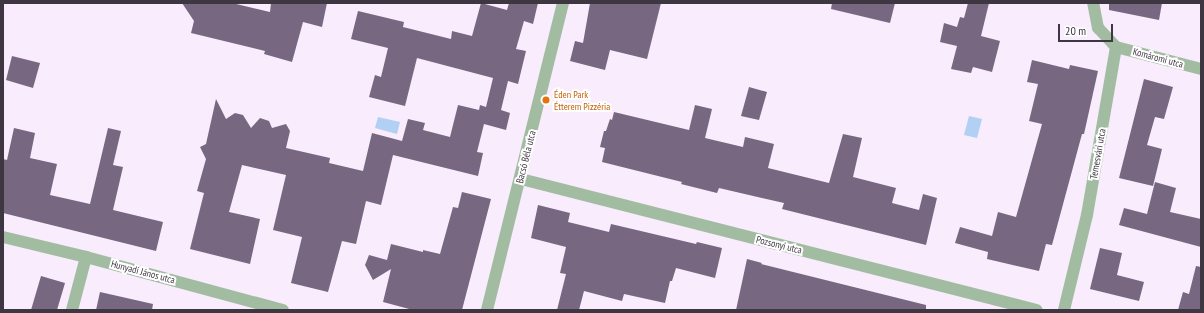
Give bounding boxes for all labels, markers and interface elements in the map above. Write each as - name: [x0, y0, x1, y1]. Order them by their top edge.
- scale bar: [1060, 16, 1115, 42]
- text: 20 m: [1065, 23, 1086, 38]
- street label: Komáromi utca: [1131, 46, 1185, 70]
- place label: Éden Park Étterem Pizzéria: [554, 88, 610, 112]
- marker: Éden Park Étterem Pizzéria: [541, 95, 551, 105]
- street label: Temesvári utca: [1088, 128, 1108, 180]
- street label: Bacsó Béla utca: [514, 129, 538, 185]
- street label: Pozsonyi utca: [755, 234, 803, 256]
- street label: Hunyadi János utca: [110, 258, 176, 286]

